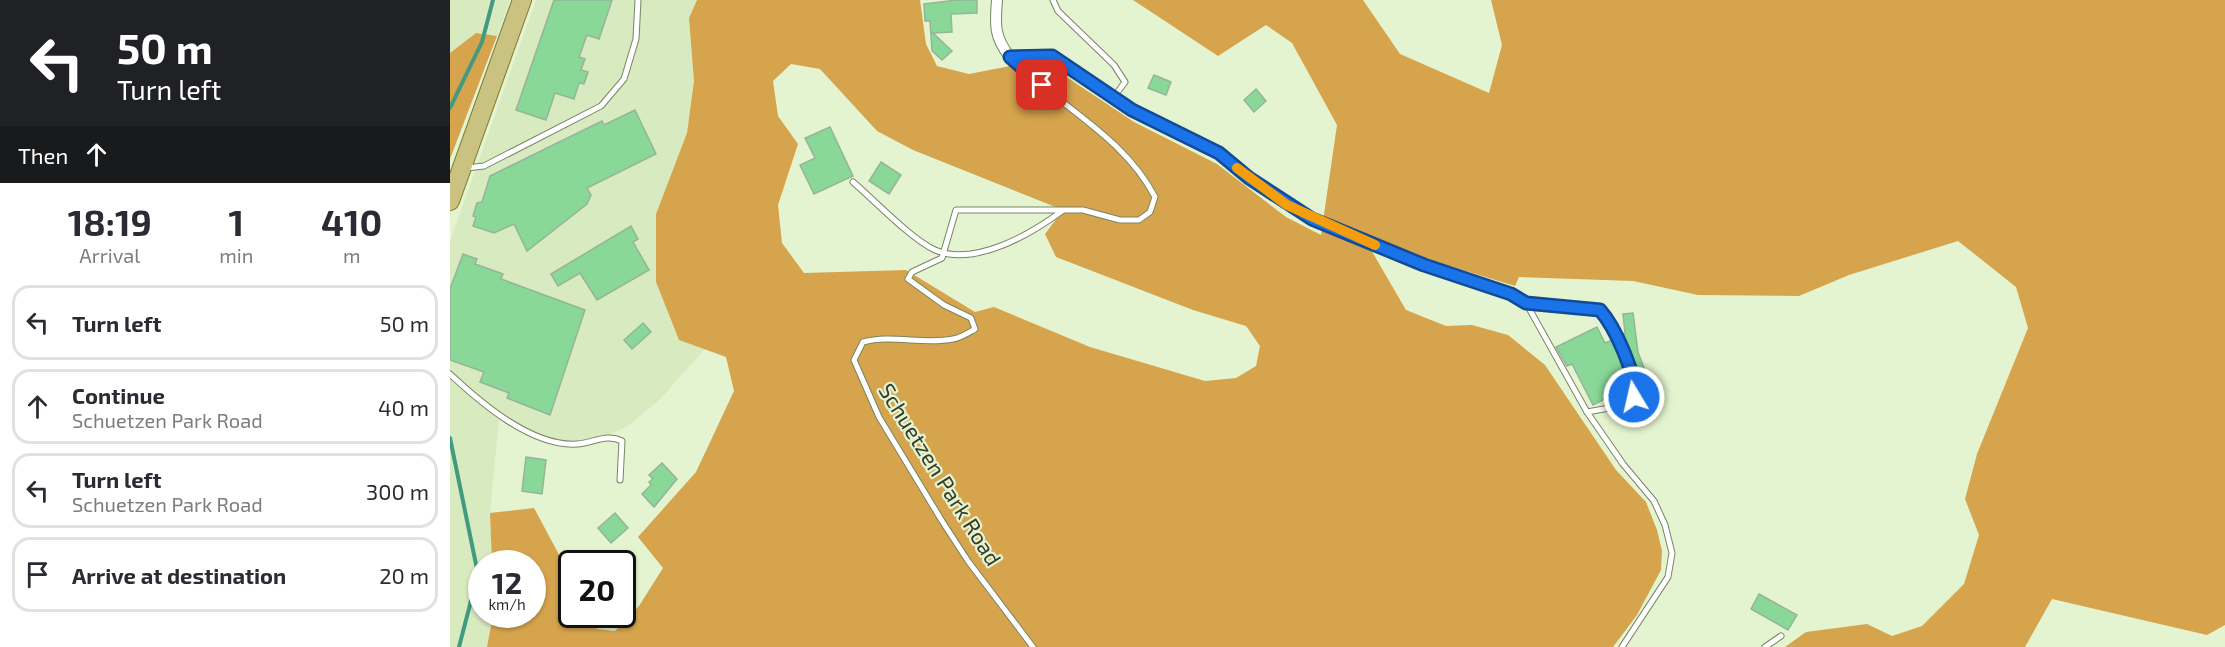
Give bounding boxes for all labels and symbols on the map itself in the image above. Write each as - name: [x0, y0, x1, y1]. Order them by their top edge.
- pin: [1016, 59, 1067, 110]
- position arrow: [1602, 365, 1666, 429]
- street label: Schuetzen Park Road: [874, 378, 1008, 570]
- speed limit sign: 20: [558, 550, 636, 628]

